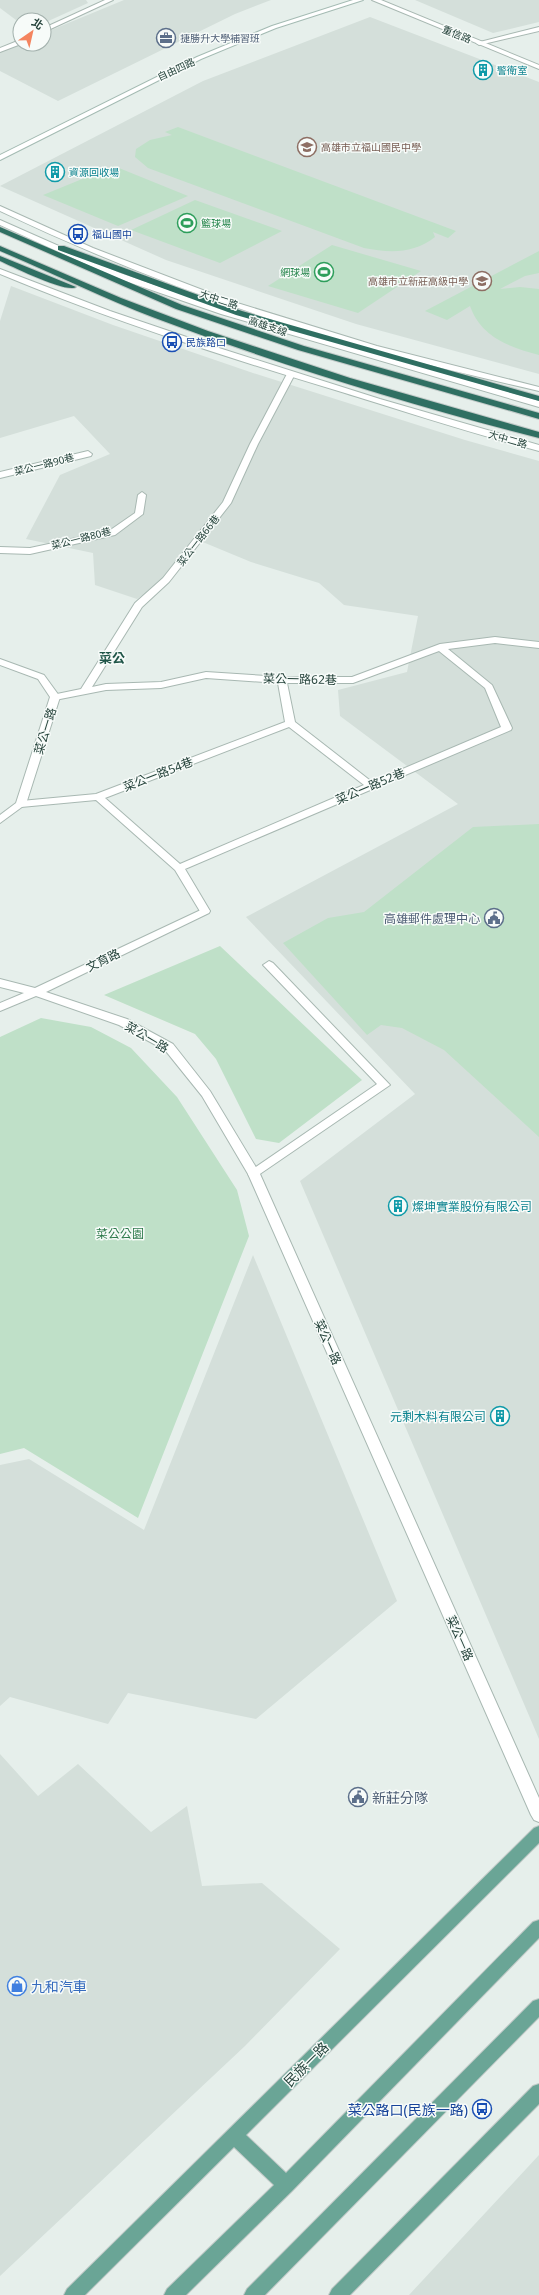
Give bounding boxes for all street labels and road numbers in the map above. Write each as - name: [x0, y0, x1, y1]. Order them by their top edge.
- street label: 重信路: [440, 22, 474, 46]
- street label: 自由四路: [155, 54, 197, 84]
- street label: 大中二路: [198, 286, 240, 312]
- street label: 高雄支線: [247, 313, 289, 339]
- street label: 大中二路: [487, 427, 529, 451]
- street label: 菜公一路90巷: [12, 450, 76, 478]
- street label: 菜公一路66巷: [174, 511, 222, 569]
- street label: 菜公一路80巷: [49, 524, 113, 552]
- street label: 菜公一路62巷: [263, 670, 337, 688]
- street label: 菜公一路: [30, 706, 60, 756]
- street label: 菜公一路54巷: [121, 753, 195, 795]
- street label: 菜公一路52巷: [333, 764, 407, 808]
- street label: 文育路: [83, 944, 123, 976]
- street label: 菜公一路: [122, 1017, 172, 1057]
- street label: 菜公一路: [310, 1317, 346, 1367]
- street label: 菜公一路: [442, 1613, 478, 1663]
- street label: 民族一路: [279, 2037, 333, 2091]

